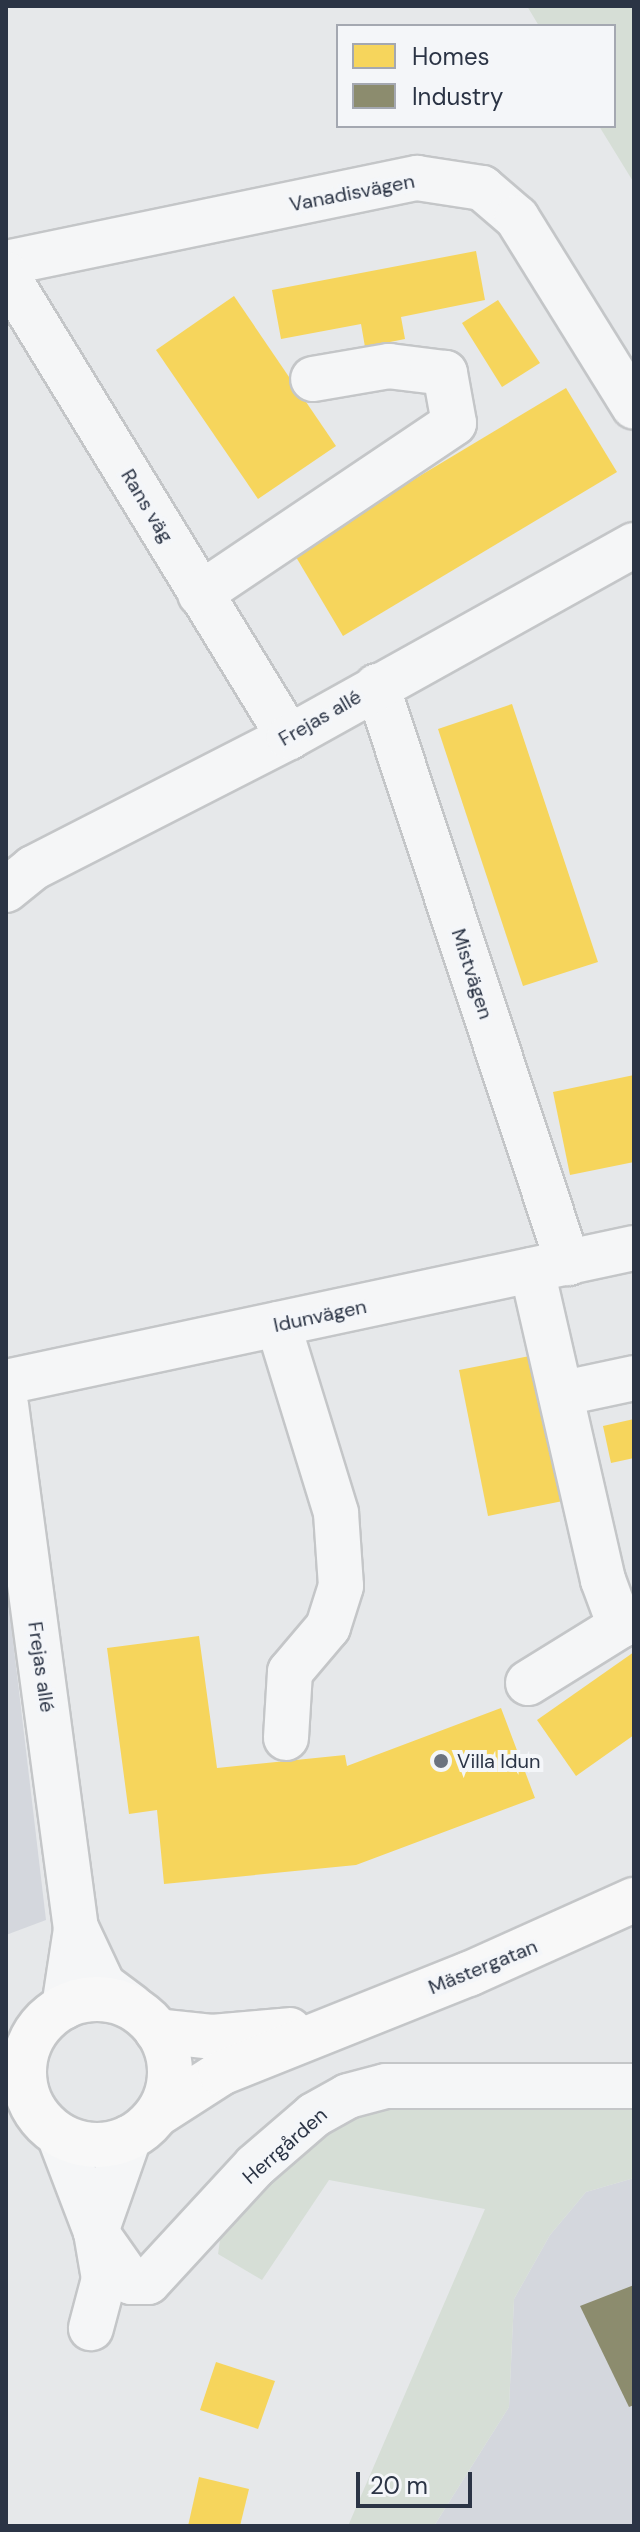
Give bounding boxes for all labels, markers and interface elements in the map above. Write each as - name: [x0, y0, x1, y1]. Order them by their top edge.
- legend: [336, 24, 616, 128]
- text: Homes: [412, 41, 490, 72]
- text: Industry: [412, 81, 503, 112]
- street label: Vanadisvägen: [287, 169, 417, 217]
- street label: Rans väg: [116, 465, 178, 547]
- street label: Frejas allé: [274, 685, 366, 751]
- street label: Mistvägen: [446, 926, 498, 1022]
- street label: Idunvägen: [271, 1294, 369, 1338]
- street label: Frejas allé: [23, 1620, 59, 1714]
- place label: Villa Idun: [457, 1749, 540, 1773]
- marker: Villa Idun: [432, 1752, 450, 1770]
- street label: Mästergatan: [425, 1934, 541, 2000]
- street label: Herrgården: [238, 2103, 332, 2189]
- scale bar: [360, 2456, 476, 2506]
- text: 20 m: [370, 2470, 428, 2501]

